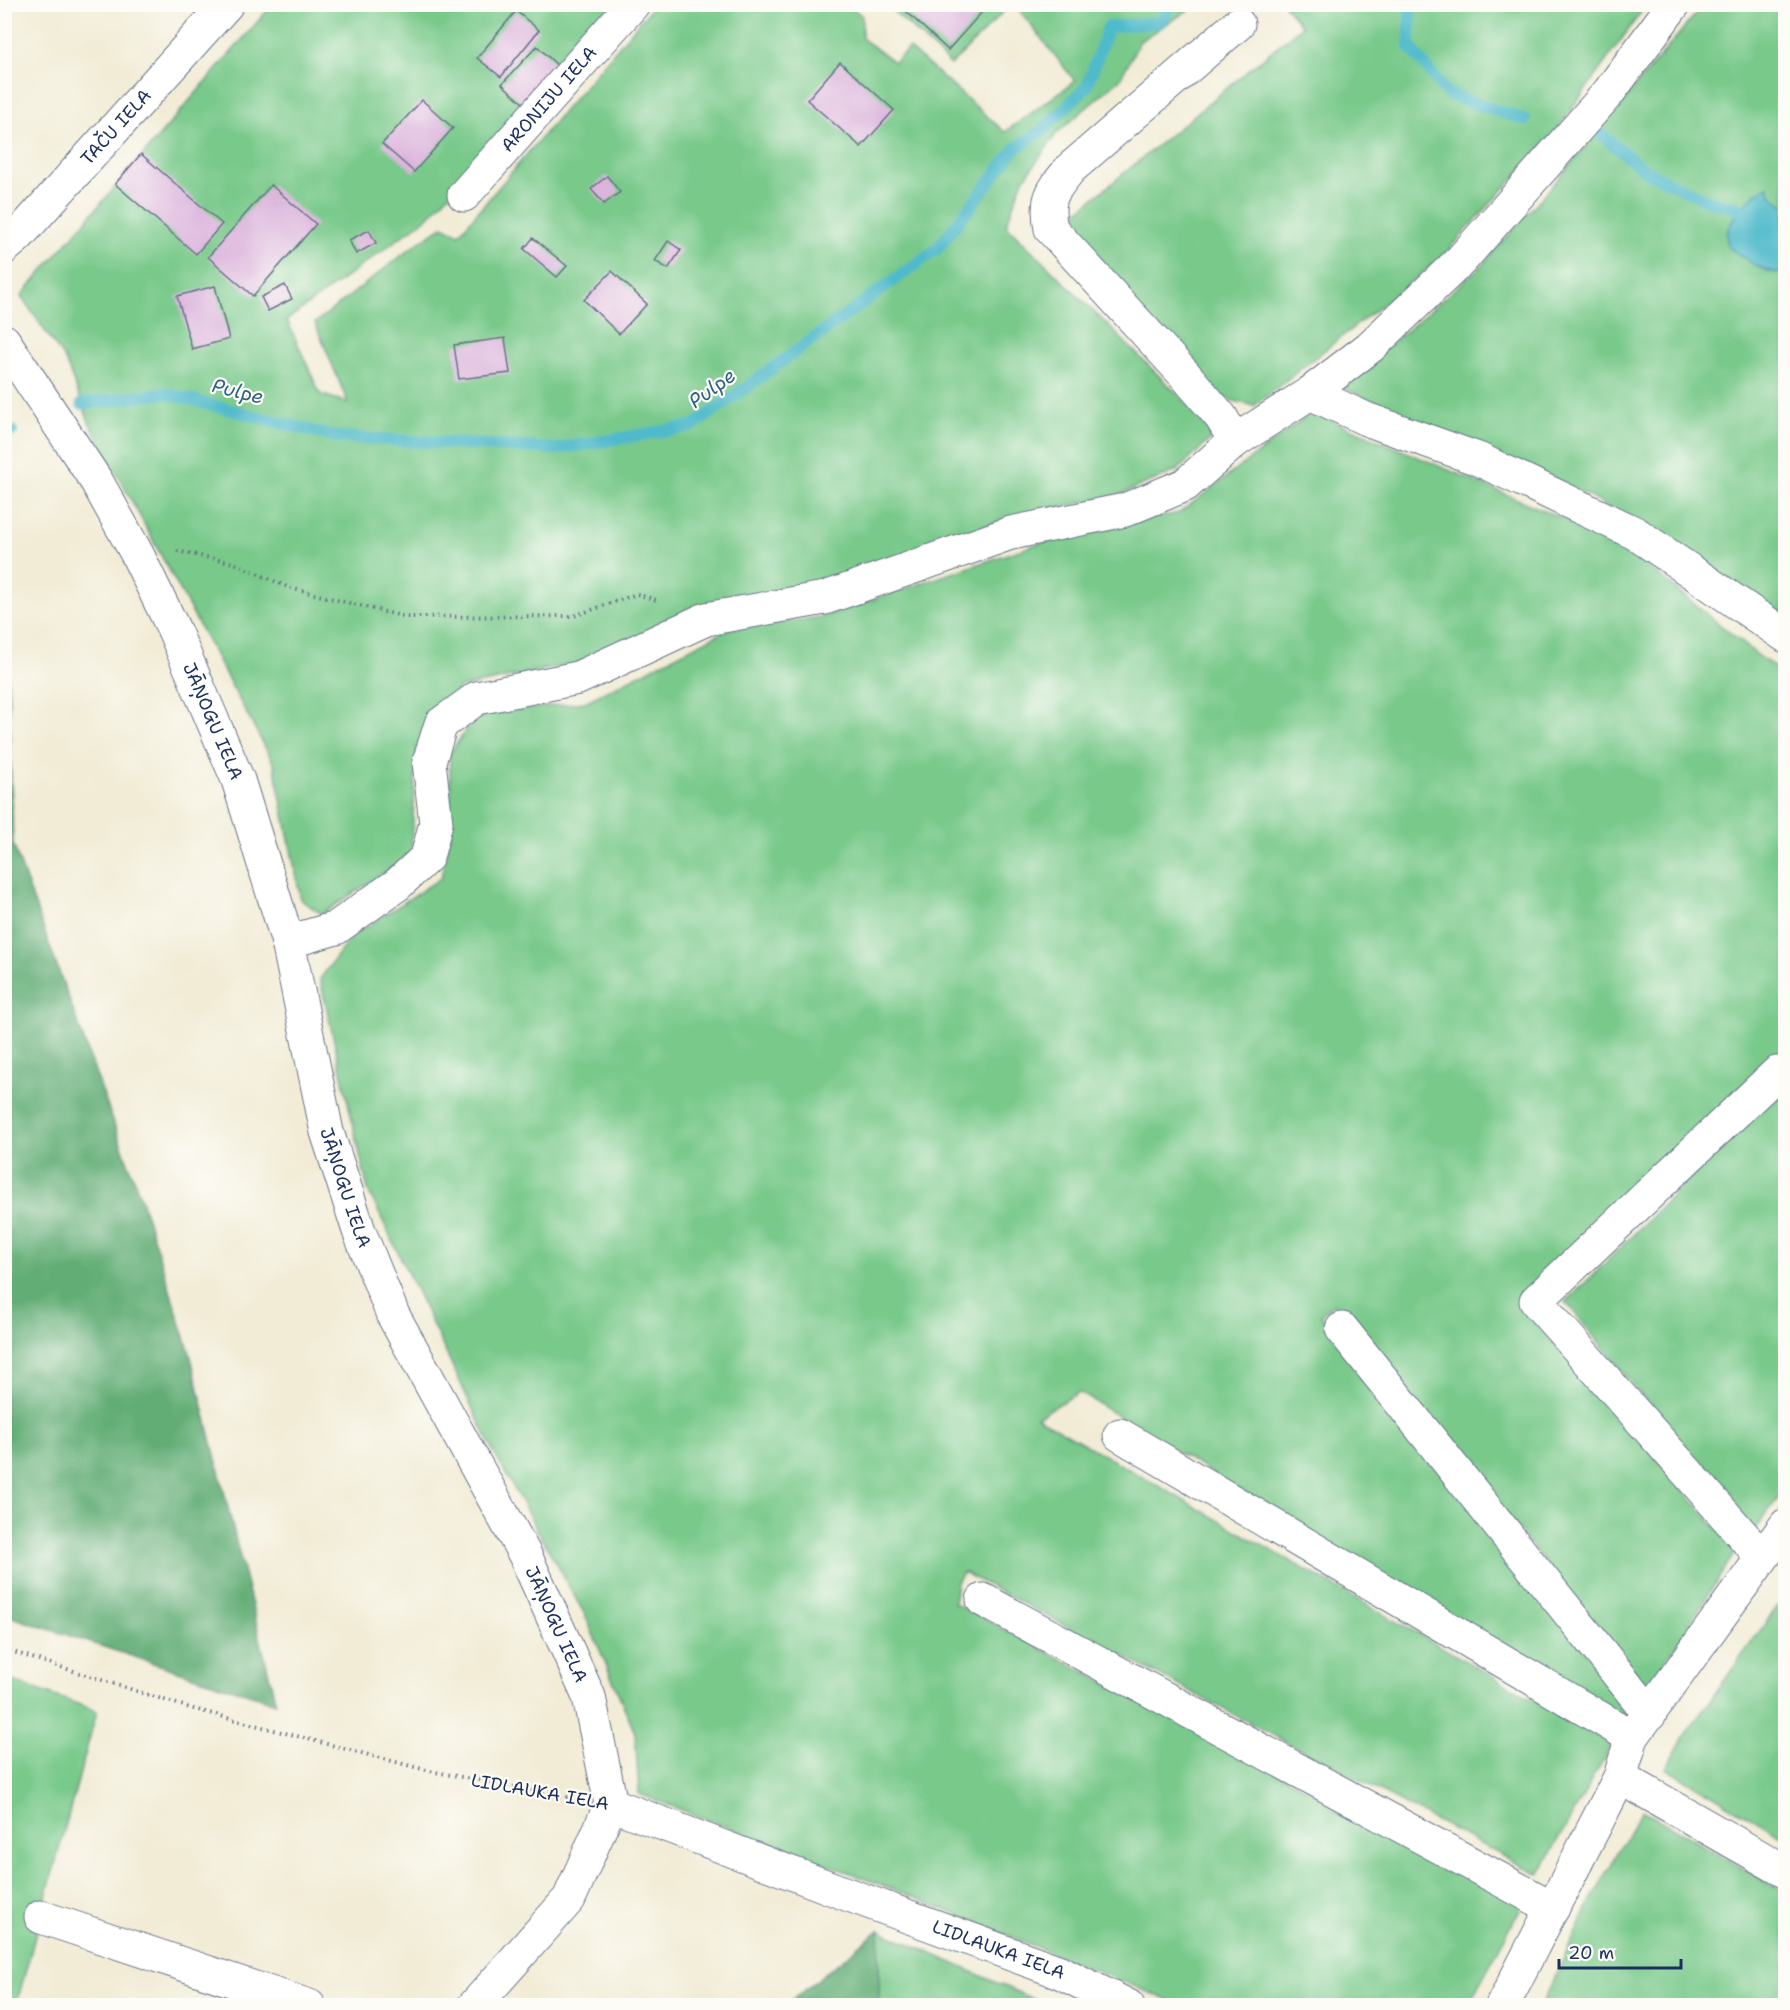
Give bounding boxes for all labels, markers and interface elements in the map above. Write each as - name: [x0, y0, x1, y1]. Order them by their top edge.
- street label: ARONIJU IELA: [495, 41, 602, 157]
- street label: TAČU IELA: [75, 84, 157, 170]
- water label: Pulpe: [683, 362, 741, 414]
- water label: Pulpe: [210, 372, 266, 410]
- street label: JĀŅOGU IELA: [177, 659, 249, 784]
- street label: JĀŅOGU IELA: [314, 1124, 377, 1251]
- street label: JĀŅOGU IELA: [520, 1562, 593, 1686]
- street label: LIDLAUKA IELA: [469, 1768, 611, 1816]
- street label: LIDLAUKA IELA: [929, 1914, 1068, 1985]
- scale bar: [1559, 1932, 1680, 1970]
- text: 20 m: [1568, 1941, 1614, 1965]

